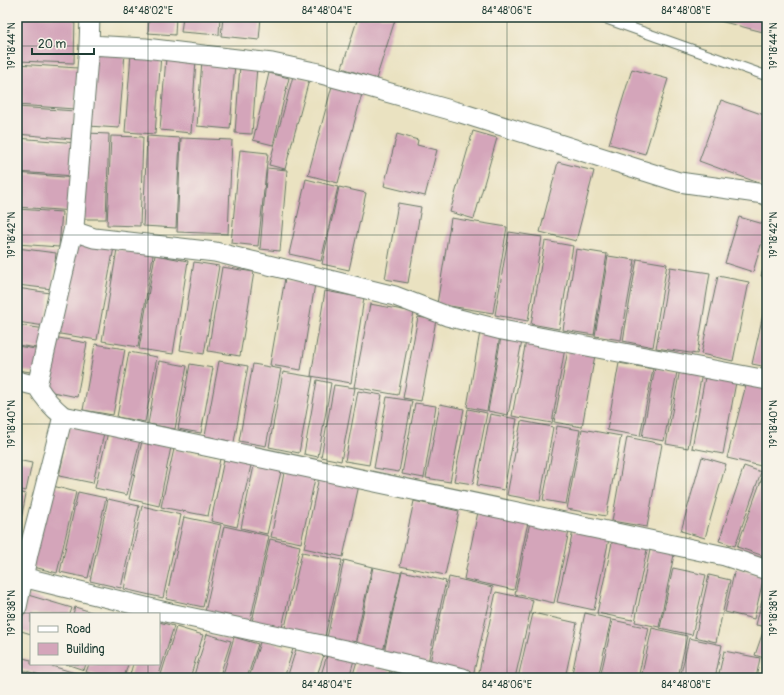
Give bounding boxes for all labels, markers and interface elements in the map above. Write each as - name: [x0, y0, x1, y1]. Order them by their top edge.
- text: 84°48'02"E: [123, 5, 173, 17]
- text: 84°48'04"E: [302, 5, 352, 17]
- text: 84°48'06"E: [482, 5, 532, 17]
- text: 84°48'08"E: [661, 5, 711, 17]
- text: 19°18'44"N: [6, 22, 18, 69]
- text: 19°18'44"N: [768, 22, 780, 69]
- scale bar: [32, 30, 94, 56]
- text: 20 m: [38, 37, 67, 52]
- text: 19°18'42"N: [6, 211, 18, 258]
- text: 19°18'42"N: [768, 211, 780, 258]
- text: 19°18'40"N: [6, 400, 18, 448]
- text: 19°18'40"N: [768, 400, 780, 448]
- text: 19°18'38"N: [6, 590, 18, 636]
- text: 19°18'38"N: [768, 590, 780, 636]
- legend: [30, 613, 160, 665]
- text: Road: [66, 622, 91, 637]
- text: Building: [66, 642, 105, 657]
- text: 84°48'04"E: [302, 679, 352, 691]
- text: 84°48'06"E: [482, 679, 532, 691]
- text: 84°48'08"E: [661, 679, 711, 691]

